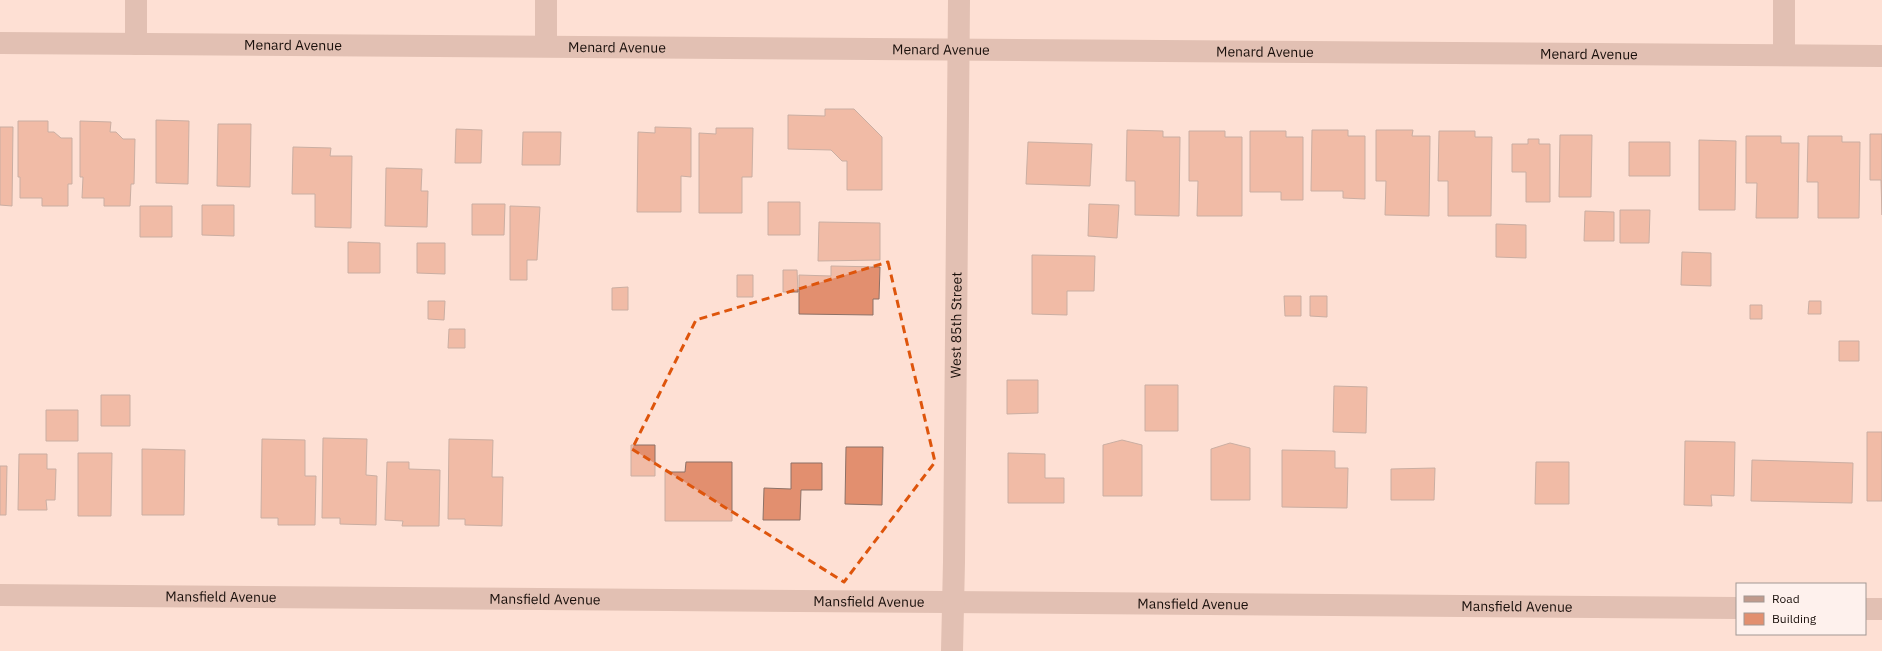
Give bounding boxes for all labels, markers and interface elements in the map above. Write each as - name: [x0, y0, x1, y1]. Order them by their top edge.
- street label: Menard Avenue: [244, 36, 342, 54]
- street label: Menard Avenue: [568, 38, 666, 57]
- street label: Menard Avenue: [892, 40, 990, 59]
- street label: Menard Avenue: [1216, 42, 1314, 61]
- street label: Menard Avenue: [1540, 45, 1638, 63]
- street label: West 85th Street: [947, 272, 966, 378]
- legend: [1736, 583, 1866, 635]
- street label: Mansfield Avenue: [165, 587, 277, 606]
- street label: Mansfield Avenue: [489, 590, 601, 608]
- text: Road: [1772, 591, 1800, 606]
- street label: Mansfield Avenue: [813, 592, 925, 611]
- street label: Mansfield Avenue: [1137, 595, 1249, 613]
- street label: Mansfield Avenue: [1461, 597, 1573, 616]
- text: Building: [1772, 611, 1817, 626]

